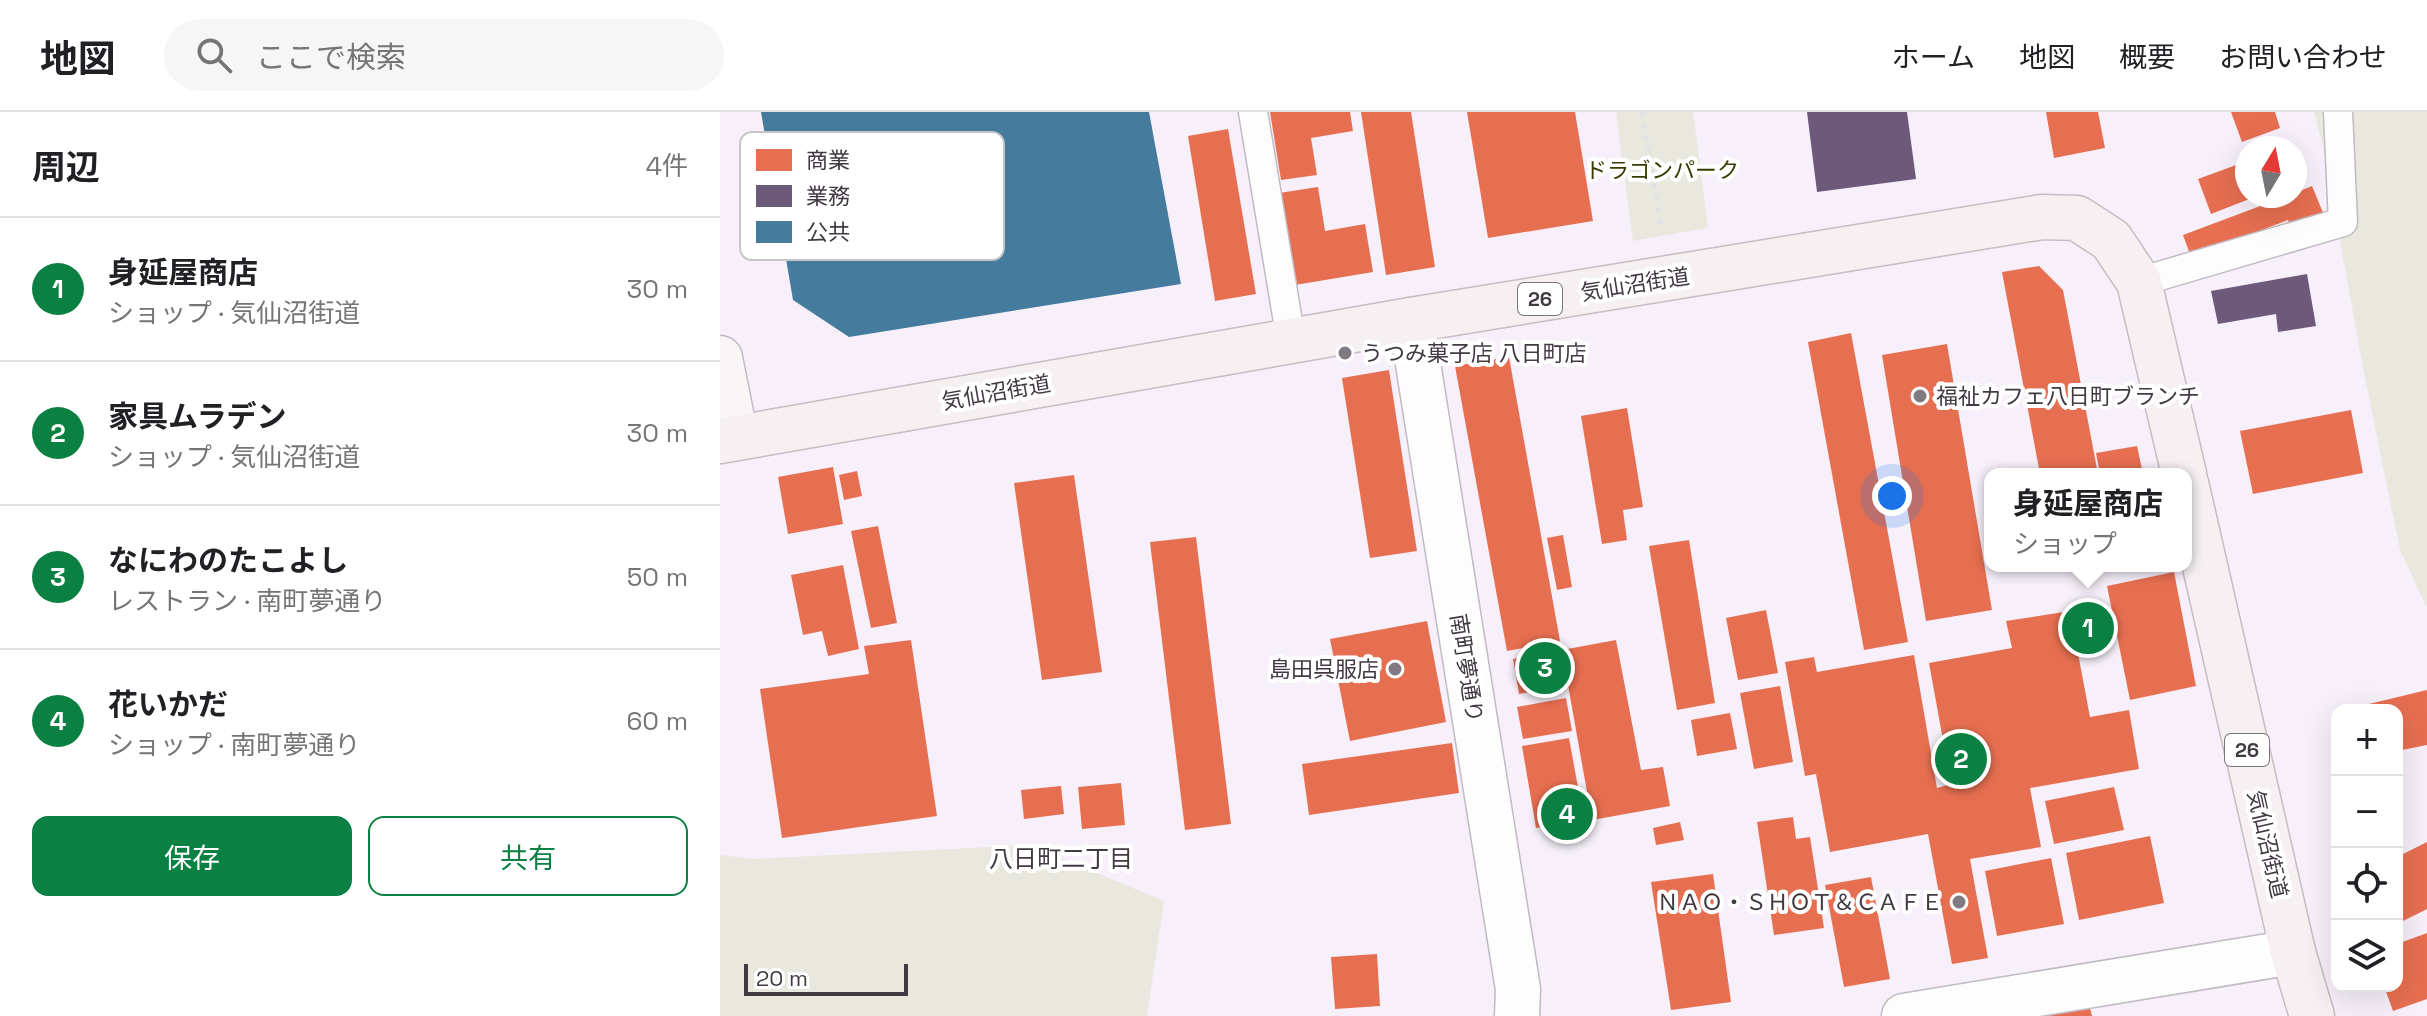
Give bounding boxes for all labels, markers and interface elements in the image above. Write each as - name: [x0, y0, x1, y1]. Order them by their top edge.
- search box: [164, 19, 724, 91]
- icon: search: [192, 33, 236, 77]
- text: 地図: [40, 35, 116, 83]
- text: ここで検索: [256, 38, 406, 77]
- text: ホーム: [1892, 39, 1975, 75]
- text: 地図: [2019, 39, 2075, 75]
- text: 概要: [2119, 39, 2175, 75]
- text: お問い合わせ: [2219, 39, 2387, 75]
- legend: [740, 132, 1004, 260]
- north arrow: [2235, 136, 2307, 208]
- text: 周辺: [32, 146, 100, 189]
- text: 商業: [806, 146, 850, 174]
- text: 4件: [646, 149, 688, 183]
- park label: ドラゴンパーク: [1585, 156, 1739, 184]
- text: 業務: [806, 182, 850, 210]
- text: 公共: [806, 218, 850, 246]
- text: 身延屋商店: [108, 253, 258, 292]
- street label: 気仙沼街道: [1578, 262, 1692, 306]
- text: 1: [52, 272, 64, 306]
- text: 30 m: [627, 272, 688, 306]
- road number: 26: [1518, 283, 1562, 315]
- text: ショップ · 気仙沼街道: [108, 296, 360, 330]
- place label: うつみ菓子店 八日町店: [1361, 339, 1587, 367]
- marker: うつみ菓子店 八日町店: [1336, 344, 1354, 362]
- street label: 気仙沼街道: [939, 369, 1053, 415]
- place label: 福祉カフェ八日町ブランチ: [1936, 382, 2200, 410]
- marker: 福祉カフェ八日町ブランチ: [1911, 387, 1929, 405]
- text: 家具ムラデン: [108, 397, 287, 436]
- text: 2: [50, 416, 66, 450]
- text: 30 m: [627, 416, 688, 450]
- text: ショップ · 気仙沼街道: [108, 440, 360, 474]
- popup: [1984, 468, 2192, 572]
- your location: [1872, 476, 1912, 516]
- text: 身延屋商店: [2013, 484, 2163, 523]
- text: ショップ: [2013, 527, 2117, 561]
- text: なにわのたこよし: [108, 541, 348, 580]
- text: 3: [50, 560, 66, 594]
- text: 50 m: [627, 560, 688, 594]
- text: レストラン · 南町夢通り: [108, 584, 386, 618]
- pin: 1: [2062, 598, 2114, 658]
- street label: 南町夢通り: [1445, 611, 1489, 725]
- pin: 3: [1519, 638, 1571, 698]
- place label: 島田呉服店: [1269, 655, 1379, 683]
- marker: 島田呉服店: [1386, 660, 1404, 678]
- text: 花いかだ: [108, 685, 228, 724]
- text: 4: [50, 704, 66, 738]
- text: 60 m: [626, 704, 688, 738]
- map controls: [2331, 704, 2403, 992]
- button: +: [2331, 704, 2403, 776]
- text: ショップ · 南町夢通り: [108, 728, 360, 762]
- pin: 2: [1935, 729, 1987, 789]
- road number: 26: [2225, 734, 2269, 766]
- button: −: [2331, 776, 2403, 848]
- pin: 4: [1541, 784, 1593, 844]
- street label: 気仙沼街道: [2242, 787, 2294, 901]
- button: 保存: [32, 816, 352, 896]
- button: 共有: [368, 816, 688, 896]
- district label: 八日町二丁目: [989, 843, 1133, 874]
- button: locate: [2331, 848, 2403, 920]
- place label: ＮＡＯ・ＳＨＯＴ＆ＣＡＦＥ: [1657, 888, 1943, 916]
- marker: ＮＡＯ・ＳＨＯＴ＆ＣＡＦＥ: [1950, 893, 1968, 911]
- button: layers: [2331, 920, 2403, 992]
- scale bar: [744, 960, 908, 996]
- text: 20 m: [756, 964, 808, 992]

